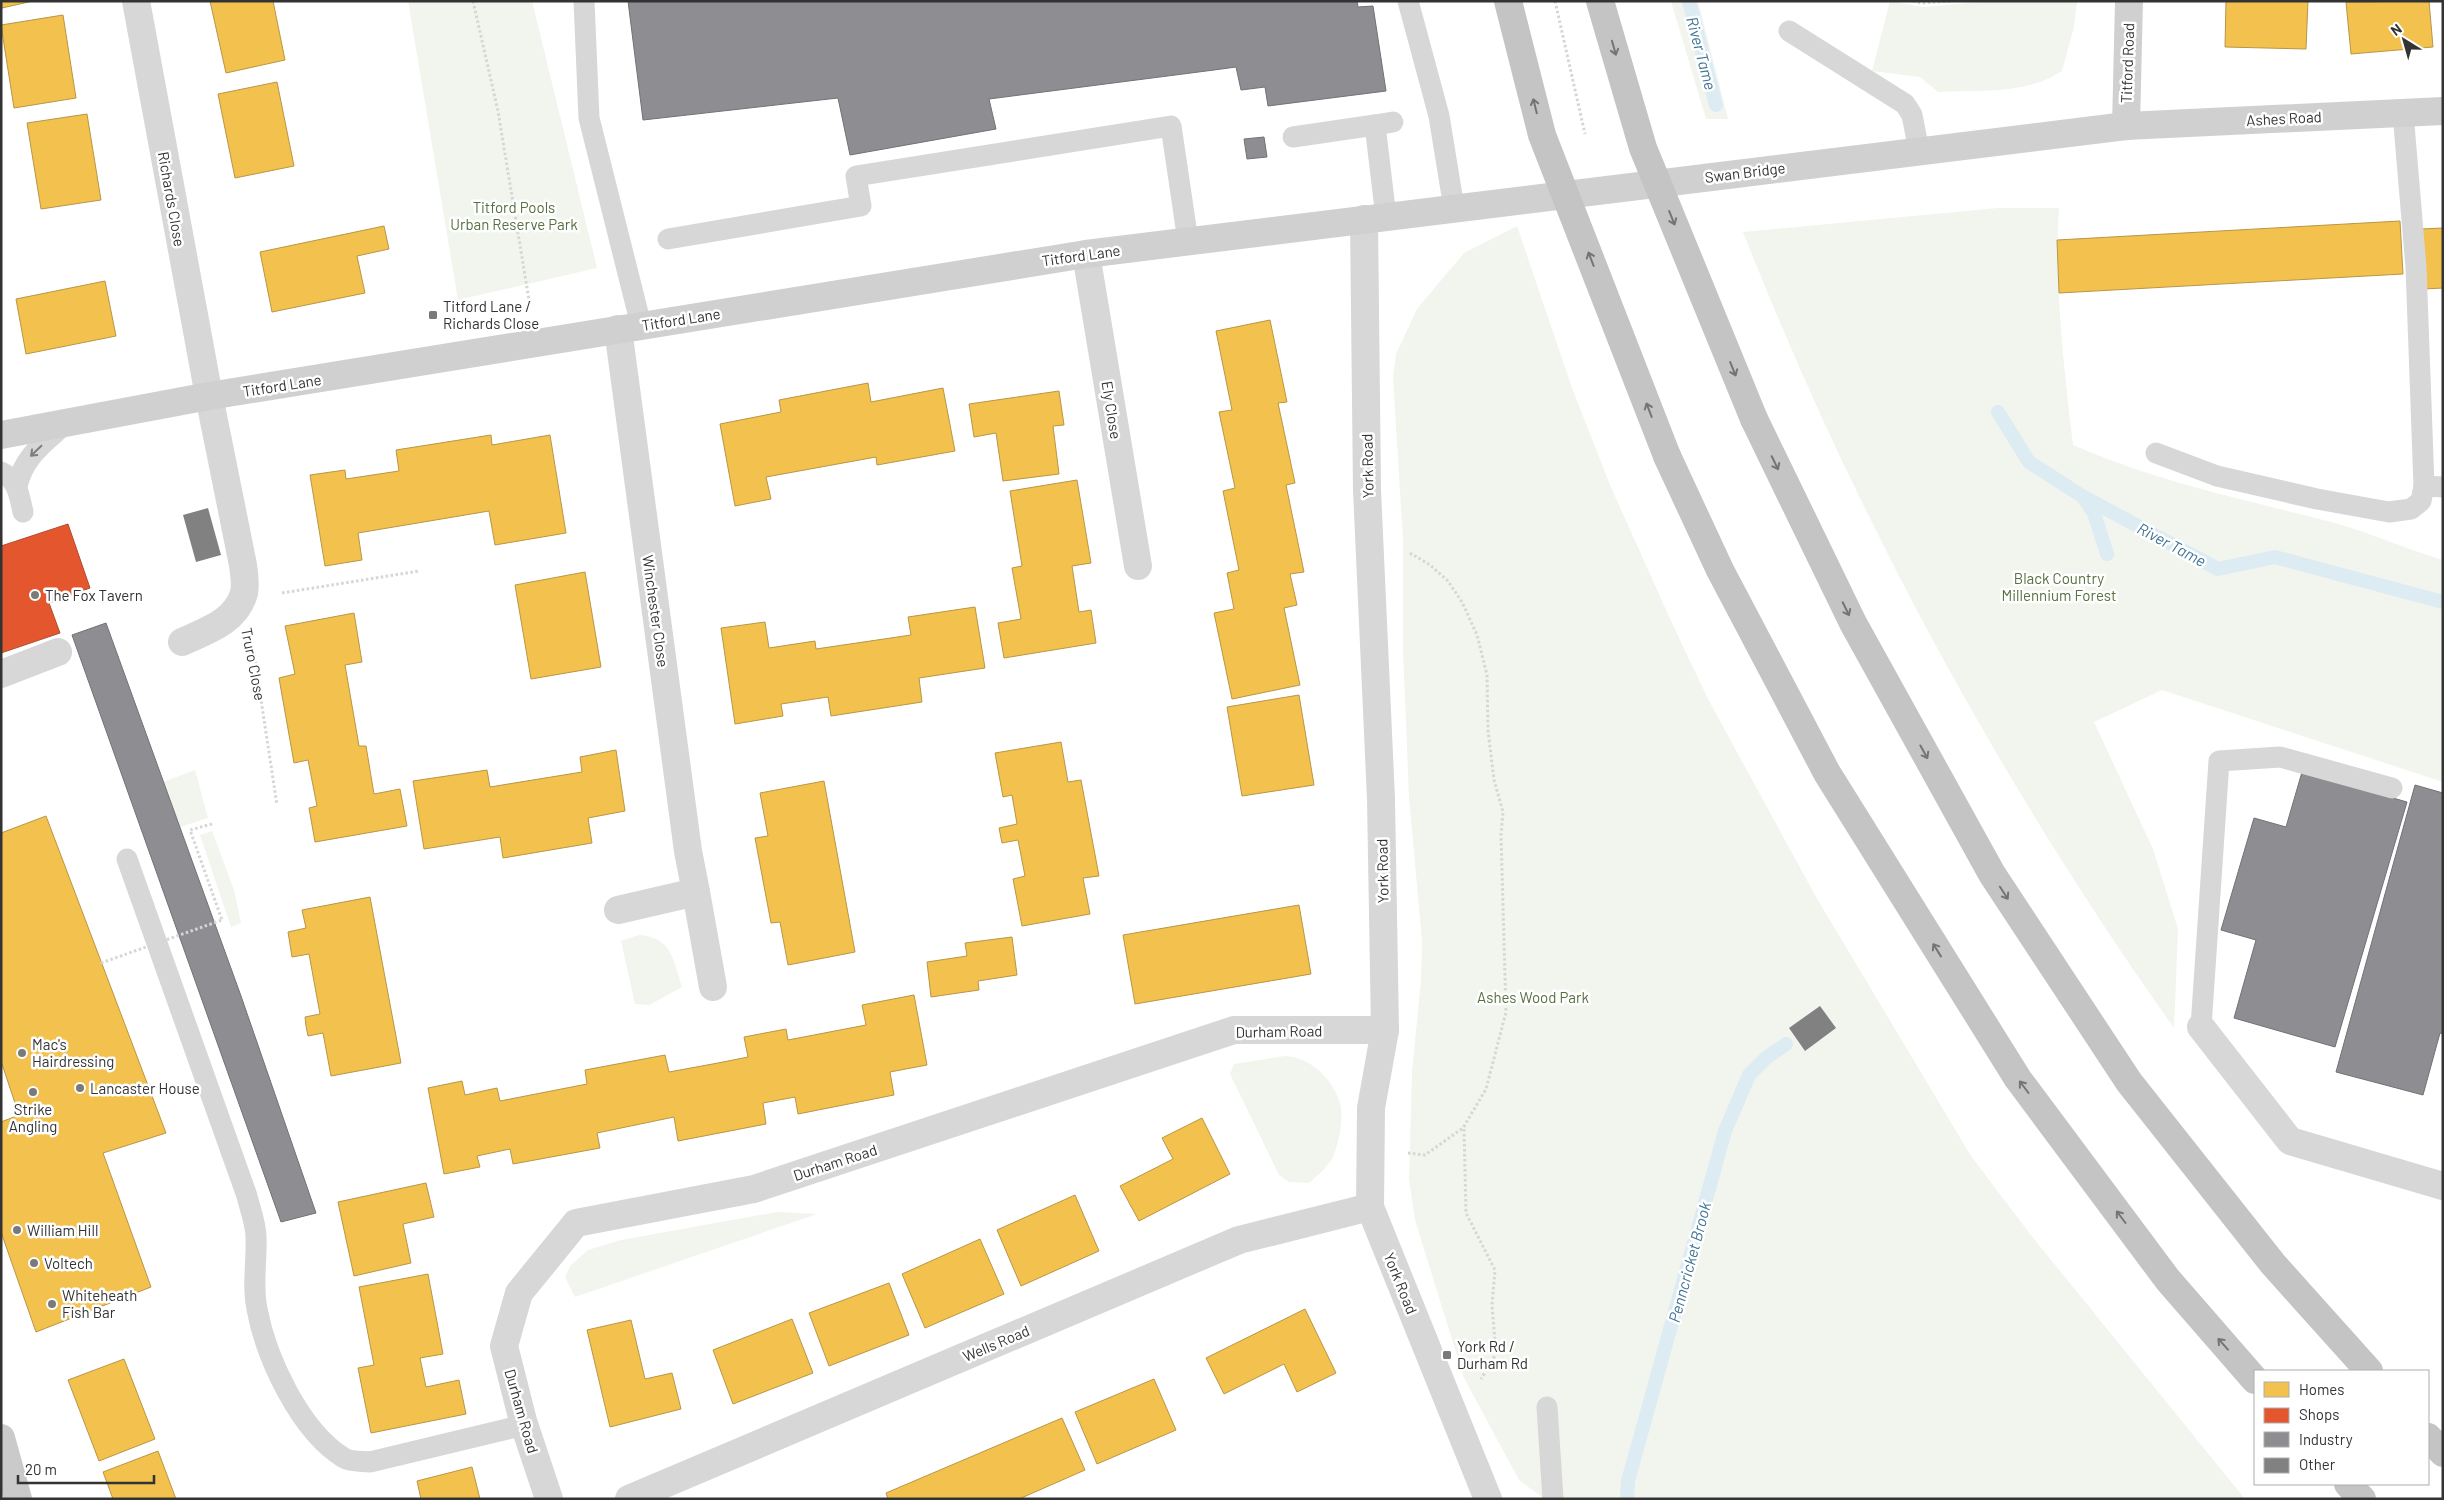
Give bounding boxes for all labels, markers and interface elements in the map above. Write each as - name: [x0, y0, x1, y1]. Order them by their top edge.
- water label: River Tame: [1683, 14, 1721, 92]
- north arrow: [2379, 15, 2429, 65]
- text: N: [2387, 20, 2405, 39]
- street label: Titford Road: [2117, 23, 2137, 103]
- one-way arrow: [1609, 40, 1619, 56]
- one-way arrow: [1530, 99, 1539, 115]
- street label: Ashes Road: [2246, 107, 2322, 129]
- street label: Richards Close: [155, 150, 189, 248]
- street label: Swan Bridge: [1704, 158, 1786, 186]
- park label: Titford Pools Urban Reserve Park: [450, 198, 578, 233]
- one-way arrow: [1667, 210, 1677, 225]
- street label: Titford Lane: [1041, 241, 1121, 269]
- one-way arrow: [1585, 252, 1595, 267]
- place label: Titford Lane / Richards Close: [443, 297, 539, 332]
- street label: Titford Lane: [641, 304, 722, 334]
- marker: Titford Lane / Richards Close: [427, 309, 439, 321]
- one-way arrow: [1730, 361, 1739, 376]
- street label: Titford Lane: [242, 370, 323, 400]
- street label: Ely Close: [1099, 380, 1125, 440]
- one-way arrow: [1644, 403, 1653, 418]
- street label: York Road: [1357, 433, 1377, 499]
- one-way arrow: [30, 445, 42, 457]
- one-way arrow: [1771, 455, 1780, 470]
- water label: River Tame: [2134, 518, 2210, 570]
- street label: Winchester Close: [639, 554, 673, 668]
- park label: Black Country Millennium Forest: [2002, 569, 2116, 604]
- place label: The Fox Tavern: [45, 586, 143, 604]
- marker: The Fox Tavern: [29, 589, 41, 601]
- one-way arrow: [1842, 601, 1851, 616]
- street label: Truro Close: [238, 626, 270, 702]
- one-way arrow: [1919, 744, 1929, 759]
- street label: York Road: [1372, 838, 1392, 904]
- one-way arrow: [1999, 886, 2009, 900]
- one-way arrow: [1932, 943, 1942, 957]
- park label: Ashes Wood Park: [1477, 988, 1589, 1006]
- street label: Durham Road: [1235, 1021, 1323, 1041]
- place label: Mac's Hairdressing: [32, 1035, 114, 1070]
- marker: Mac's Hairdressing: [16, 1047, 28, 1059]
- place label: Lancaster House: [90, 1079, 200, 1097]
- one-way arrow: [2019, 1080, 2029, 1094]
- marker: Lancaster House: [74, 1082, 86, 1094]
- marker: Strike Angling: [27, 1086, 39, 1098]
- place label: Strike Angling: [9, 1100, 57, 1135]
- street label: Durham Road: [791, 1140, 879, 1184]
- water label: Penncricket Brook: [1664, 1199, 1714, 1324]
- one-way arrow: [2116, 1210, 2126, 1224]
- place label: William Hill: [27, 1221, 98, 1239]
- marker: William Hill: [11, 1224, 23, 1236]
- street label: York Road: [1381, 1250, 1421, 1316]
- place label: Voltech: [44, 1254, 93, 1272]
- marker: Voltech: [28, 1257, 40, 1269]
- place label: Whiteheath Fish Bar: [62, 1286, 137, 1321]
- marker: Whiteheath Fish Bar: [46, 1298, 58, 1310]
- street label: Wells Road: [960, 1321, 1032, 1365]
- place label: York Rd / Durham Rd: [1457, 1337, 1528, 1372]
- one-way arrow: [2217, 1337, 2228, 1350]
- marker: York Rd / Durham Rd: [1441, 1349, 1453, 1361]
- street label: Durham Road: [501, 1367, 543, 1455]
- legend: [2254, 1370, 2429, 1485]
- text: Homes: [2299, 1380, 2344, 1398]
- text: Shops: [2299, 1405, 2339, 1423]
- text: Industry: [2299, 1430, 2353, 1448]
- scale bar: [18, 1452, 154, 1484]
- text: Other: [2299, 1455, 2336, 1473]
- text: 20 m: [25, 1460, 57, 1478]

